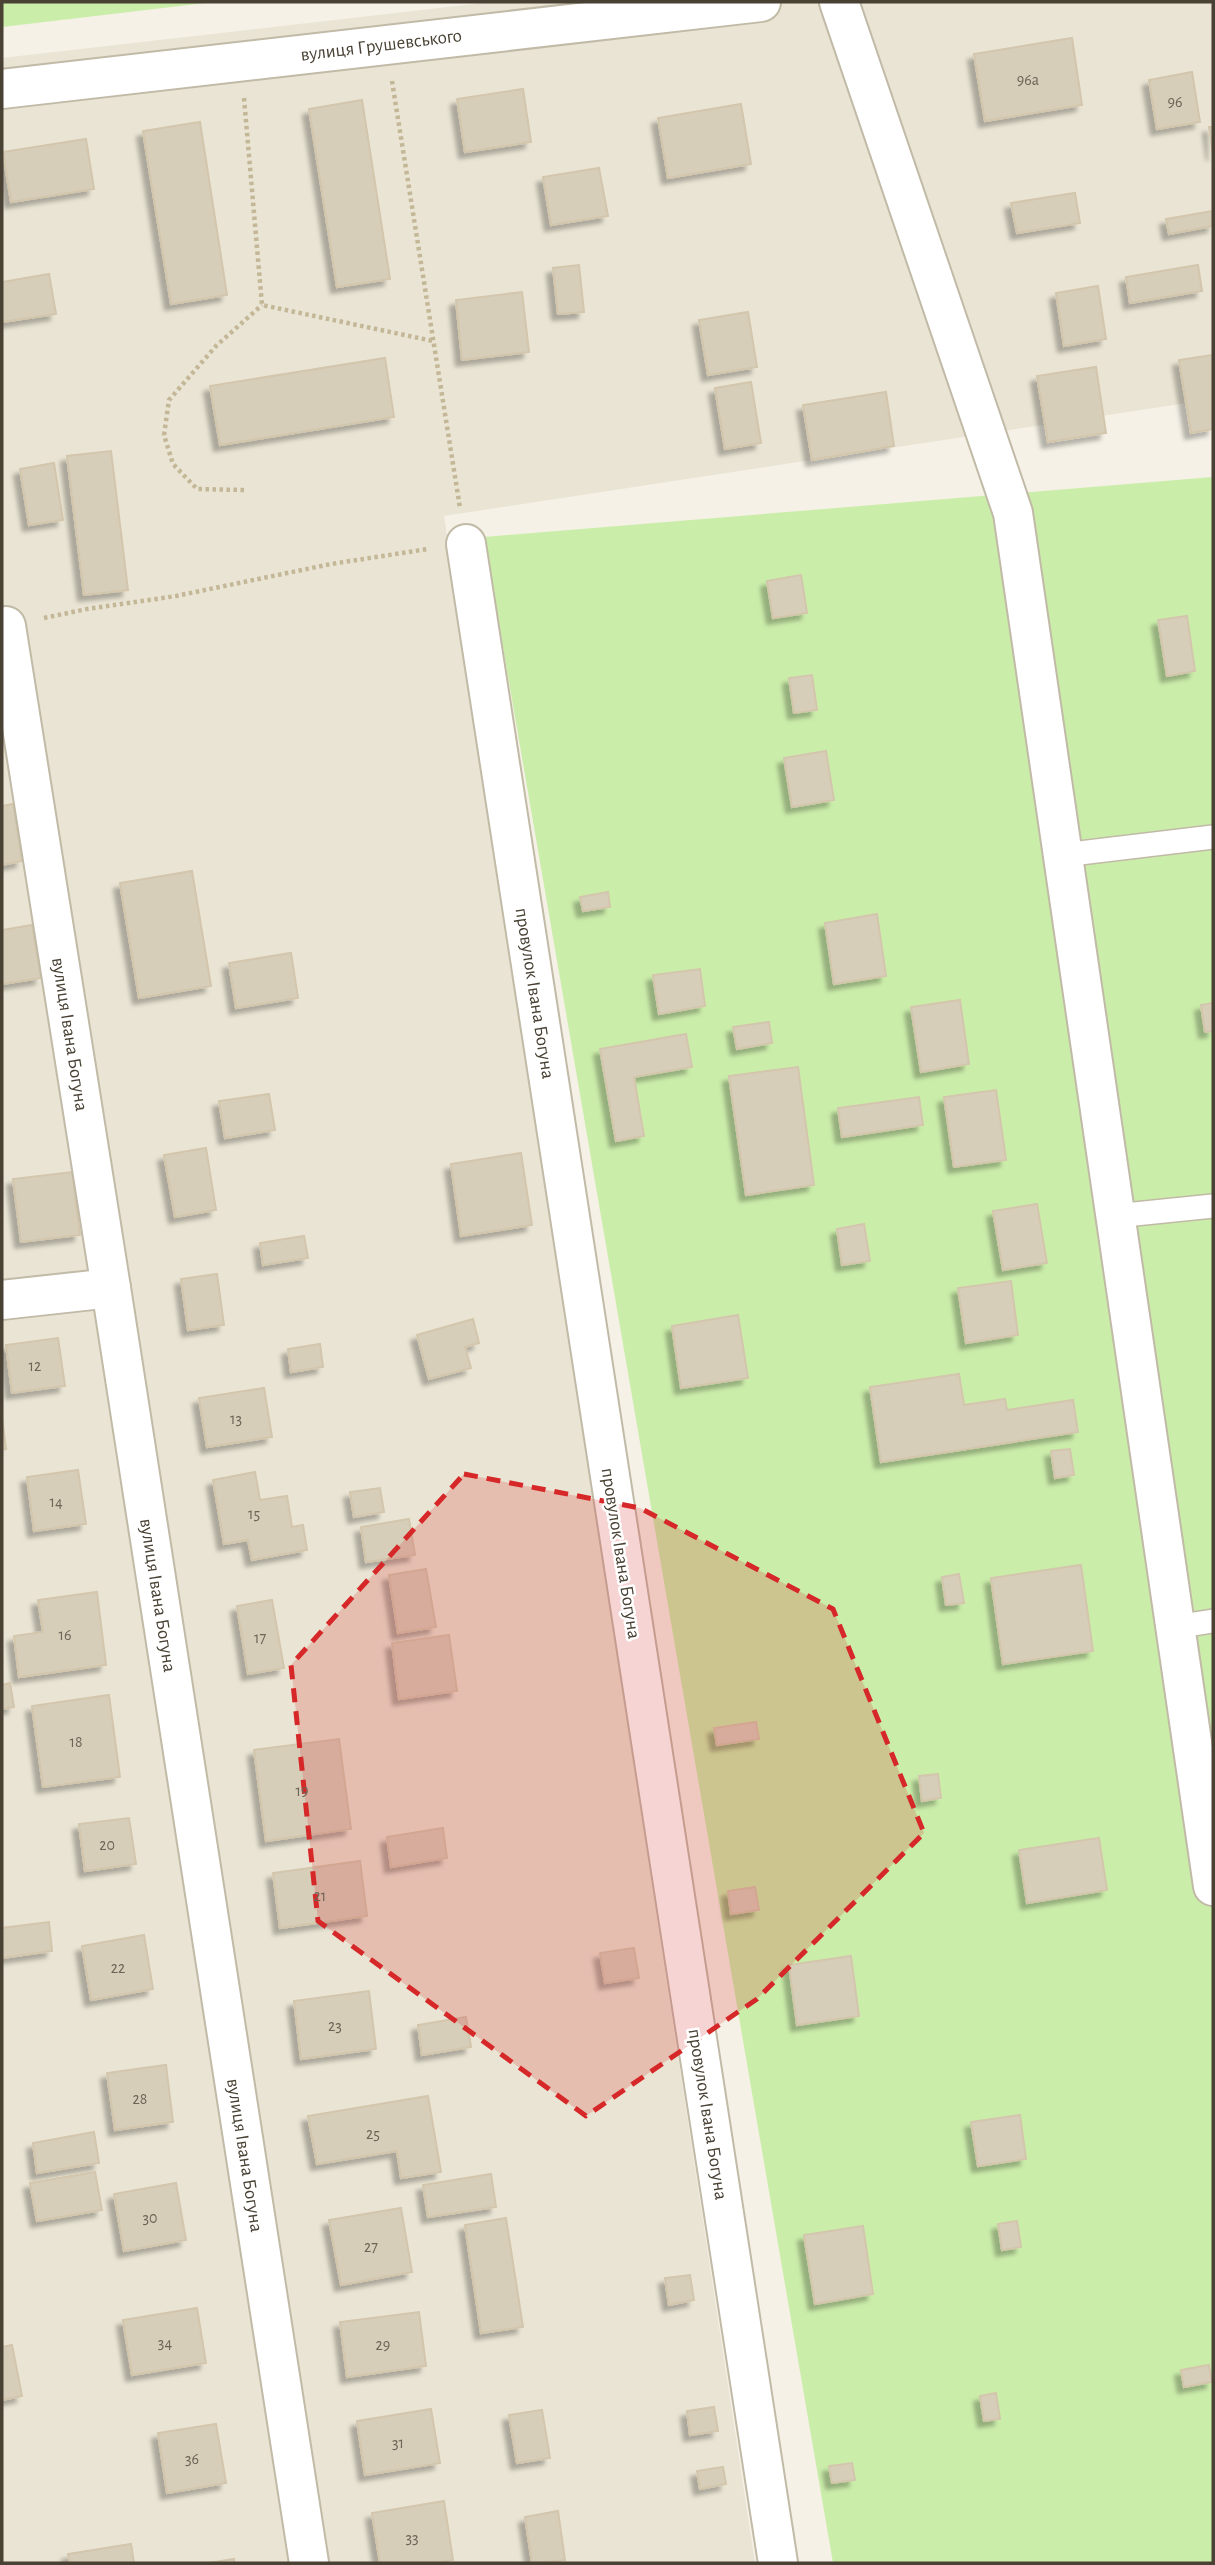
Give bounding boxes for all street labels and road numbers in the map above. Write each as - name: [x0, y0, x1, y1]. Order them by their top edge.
- street label: вулиця Грушевського: [299, 26, 463, 65]
- street label: провулок Івана Богуна: [512, 906, 557, 1080]
- street label: вулиця Івана Богуна: [48, 956, 91, 1113]
- street label: провулок Івана Богуна: [598, 1466, 643, 1640]
- street label: вулиця Івана Богуна: [136, 1517, 179, 1674]
- street label: провулок Івана Богуна: [685, 2027, 730, 2201]
- street label: вулиця Івана Богуна: [223, 2077, 266, 2234]

